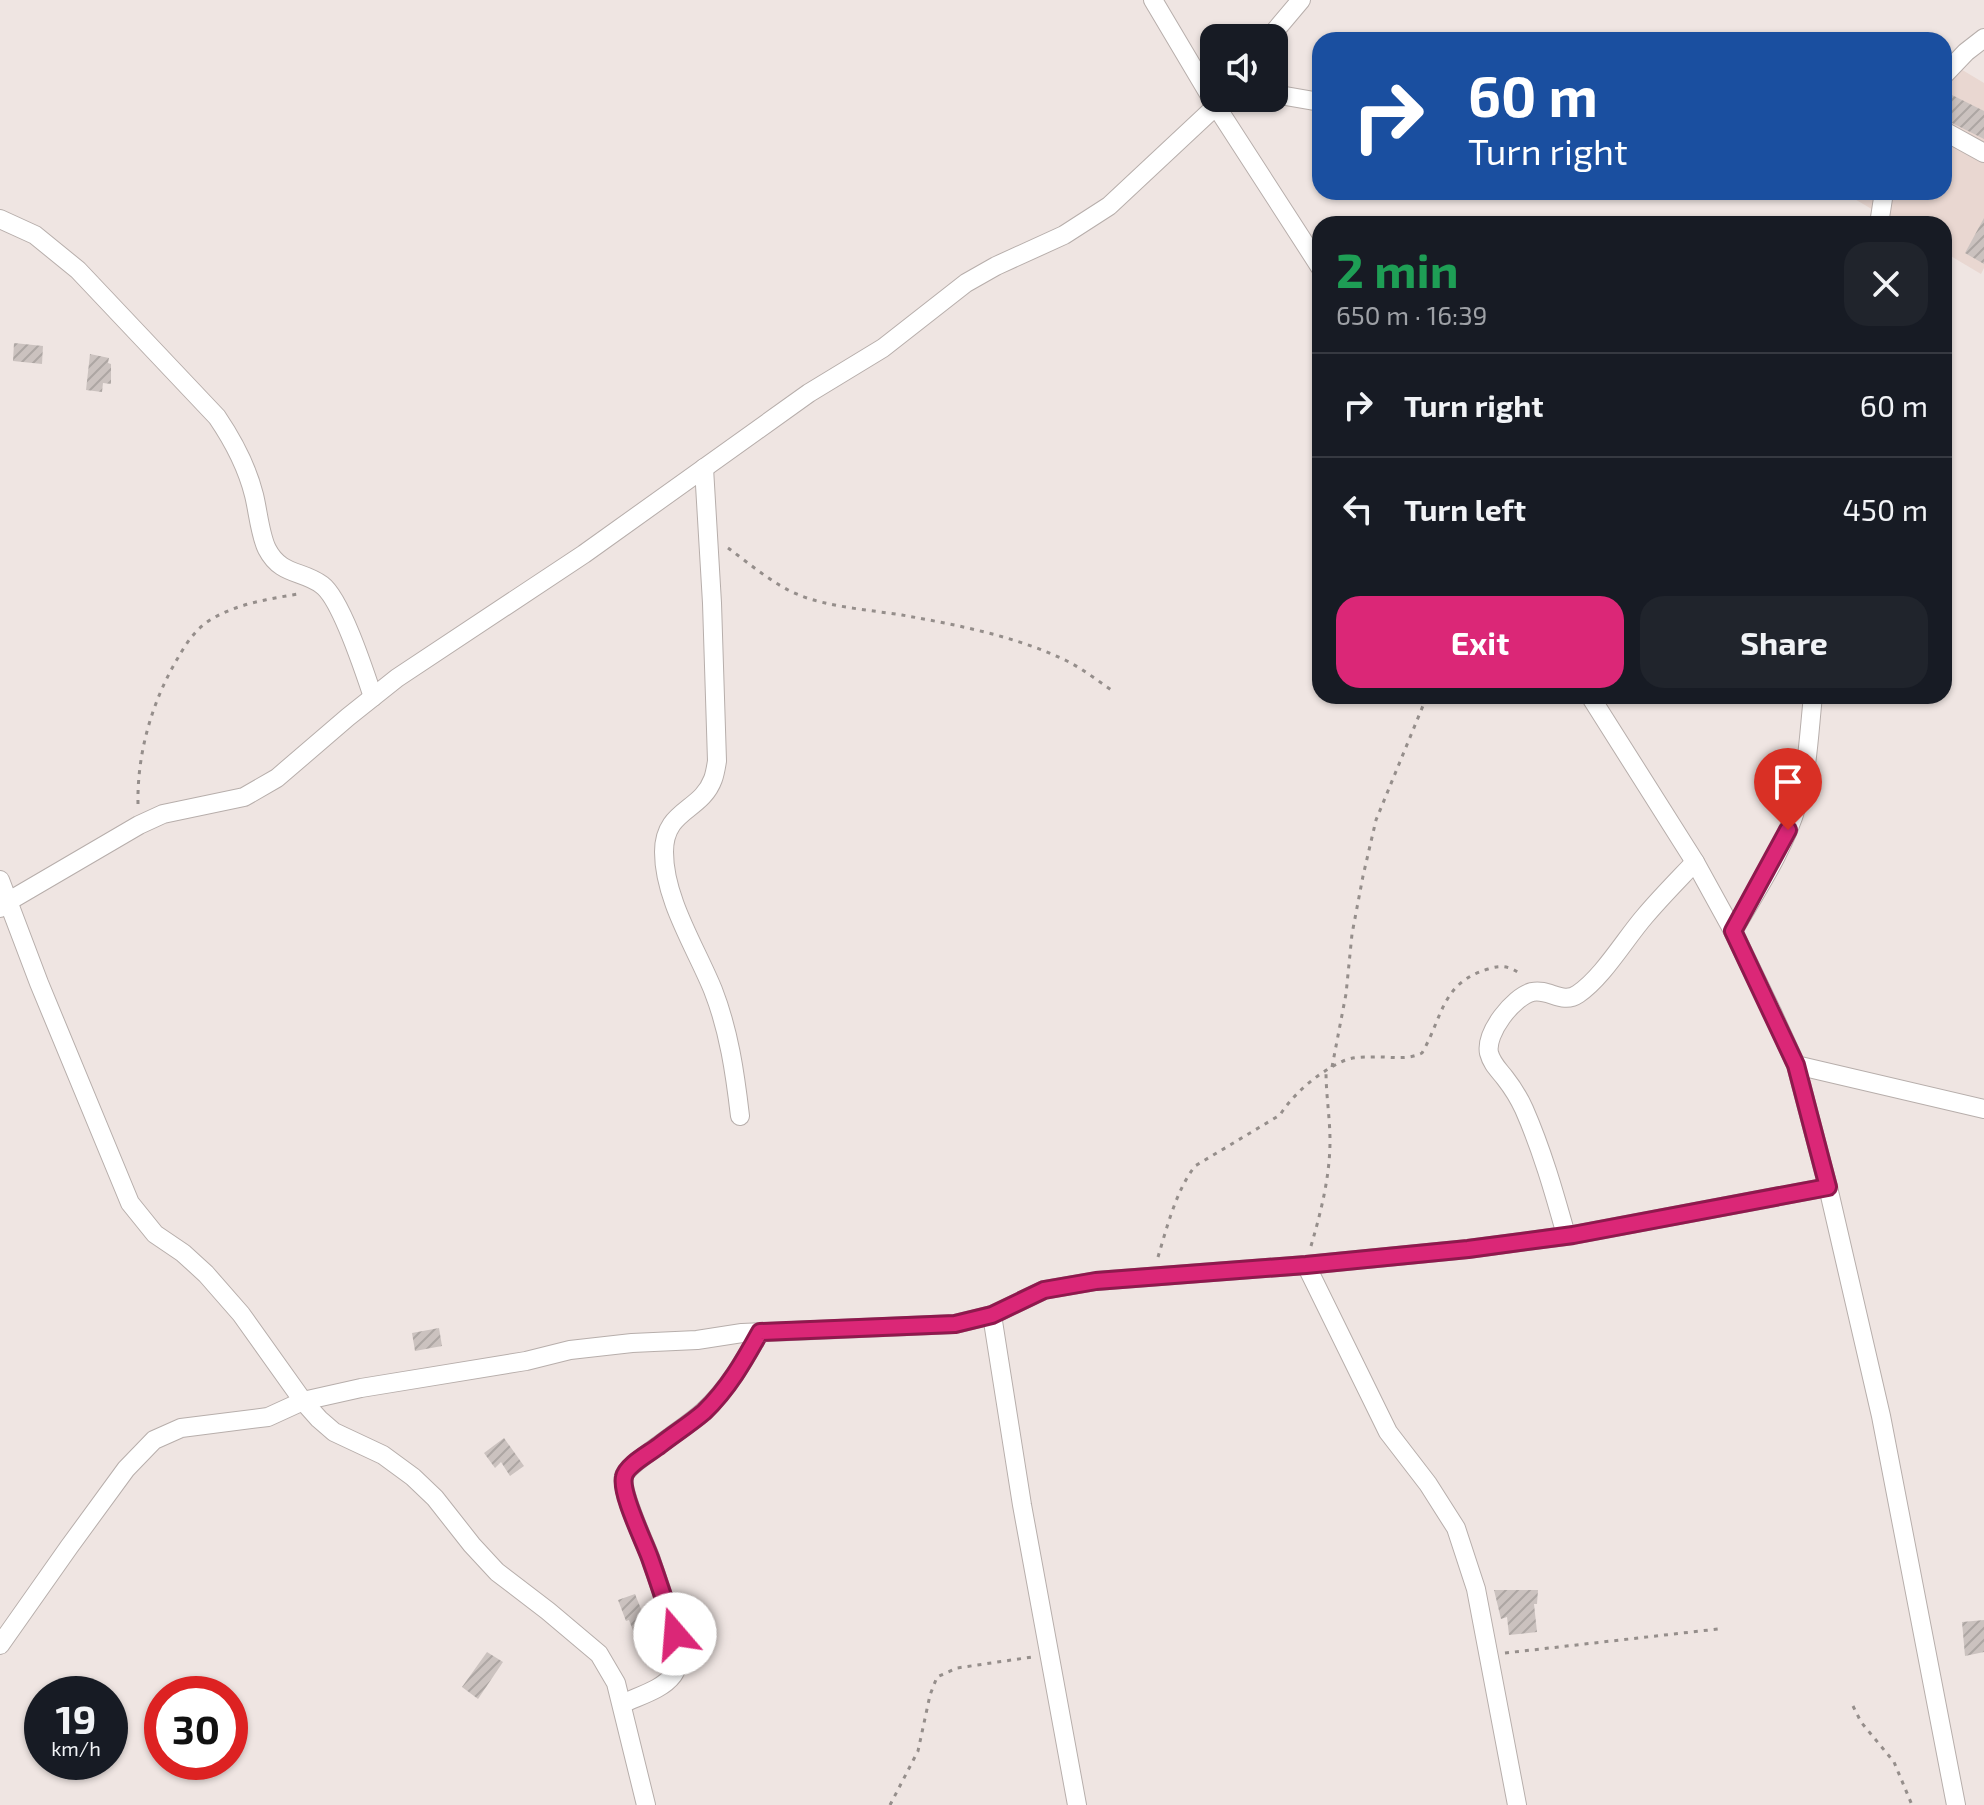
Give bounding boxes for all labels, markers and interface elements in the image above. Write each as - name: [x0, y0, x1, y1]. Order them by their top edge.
- map controls: [1200, 24, 1288, 112]
- button: sound: [1200, 24, 1288, 112]
- text: 60 m: [1468, 61, 1598, 128]
- icon: right: [1336, 64, 1440, 168]
- text: Turn right: [1468, 129, 1628, 172]
- text: 2 min: [1336, 240, 1459, 298]
- button: close: [1844, 242, 1928, 326]
- text: 650 m · 16:39: [1336, 299, 1487, 330]
- icon: right: [1336, 383, 1380, 427]
- text: Turn right: [1404, 387, 1544, 423]
- text: 60 m: [1860, 387, 1928, 423]
- icon: left: [1336, 487, 1380, 531]
- text: Turn left: [1404, 491, 1526, 527]
- text: 450 m: [1842, 491, 1928, 527]
- button: Exit: [1336, 596, 1624, 688]
- button: Share: [1640, 596, 1928, 688]
- pin: [1754, 748, 1822, 830]
- icon: arrive: [1766, 760, 1810, 804]
- position arrow: [633, 1592, 717, 1676]
- speed limit sign: 30: [144, 1676, 248, 1780]
- text: 19: [56, 1694, 96, 1742]
- text: km/h: [51, 1736, 101, 1760]

